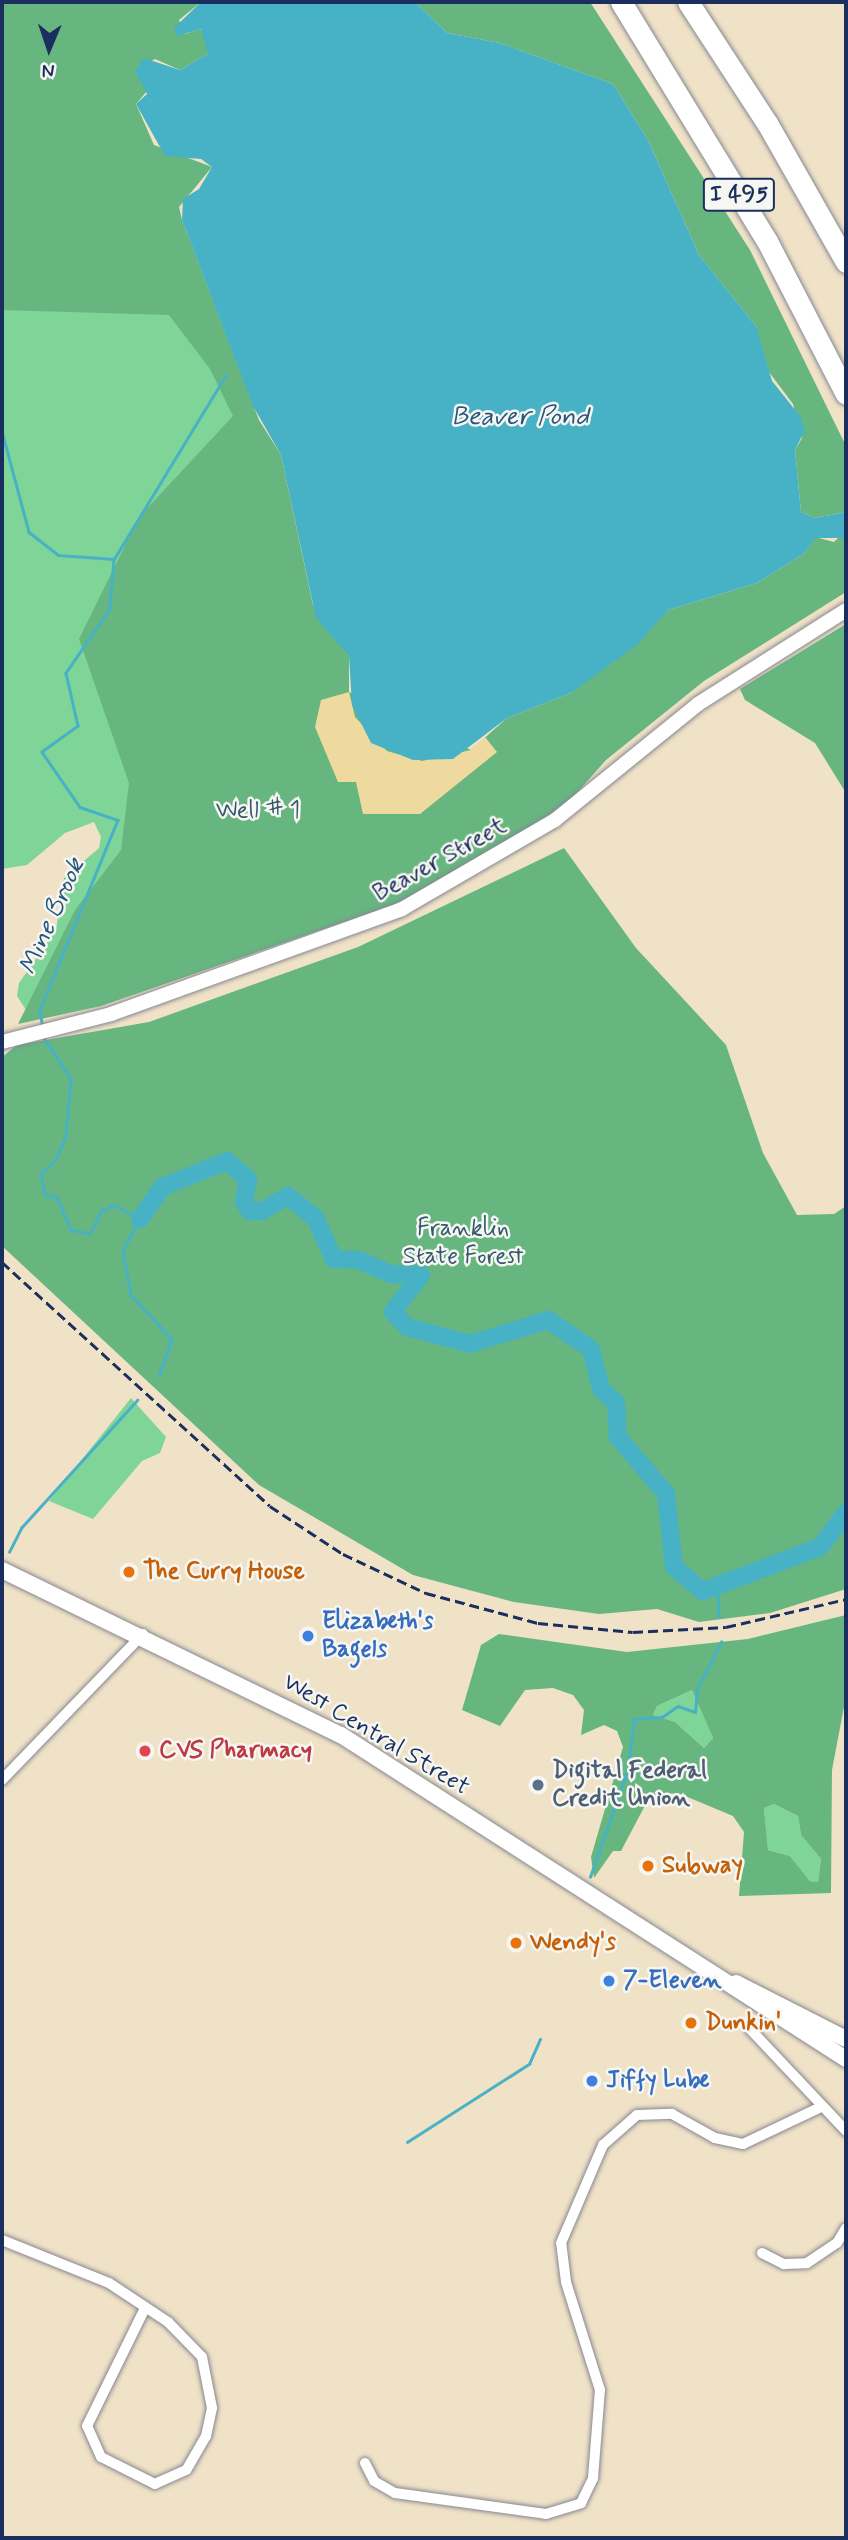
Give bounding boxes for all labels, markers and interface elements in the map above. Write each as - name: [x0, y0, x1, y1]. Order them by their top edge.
- north arrow: [14, 14, 84, 84]
- text: N: [41, 58, 55, 83]
- road number: I 495: [702, 176, 776, 214]
- water label: Beaver Pond: [451, 402, 589, 434]
- park label: Well # 1: [216, 797, 300, 825]
- street label: Beaver Street: [368, 811, 512, 909]
- water label: Mine Brook: [14, 854, 92, 980]
- park label: Franklin State Forest: [402, 1215, 524, 1271]
- place label: The Curry House: [143, 1558, 310, 1586]
- marker: The Curry House: [121, 1564, 137, 1580]
- place label: Elizabeth's Bagels: [322, 1608, 433, 1664]
- marker: Elizabeth's Bagels: [300, 1628, 316, 1644]
- street label: West Central Street: [278, 1668, 474, 1802]
- place label: CVS Pharmacy: [159, 1737, 312, 1765]
- marker: CVS Pharmacy: [137, 1743, 153, 1759]
- place label: Digital Federal Credit Union: [552, 1757, 707, 1813]
- marker: Digital Federal Credit Union: [530, 1777, 546, 1793]
- place label: Subway: [662, 1852, 743, 1880]
- marker: Subway: [640, 1858, 656, 1874]
- place label: Wendy's: [530, 1929, 616, 1957]
- marker: Wendy's: [508, 1935, 524, 1951]
- place label: 7-Eleven: [623, 1967, 722, 1995]
- marker: 7-Eleven: [601, 1973, 617, 1989]
- place label: Dunkin': [705, 2009, 781, 2037]
- marker: Dunkin': [683, 2015, 699, 2031]
- place label: Jiffy Lube: [606, 2067, 711, 2095]
- marker: Jiffy Lube: [584, 2073, 600, 2089]

